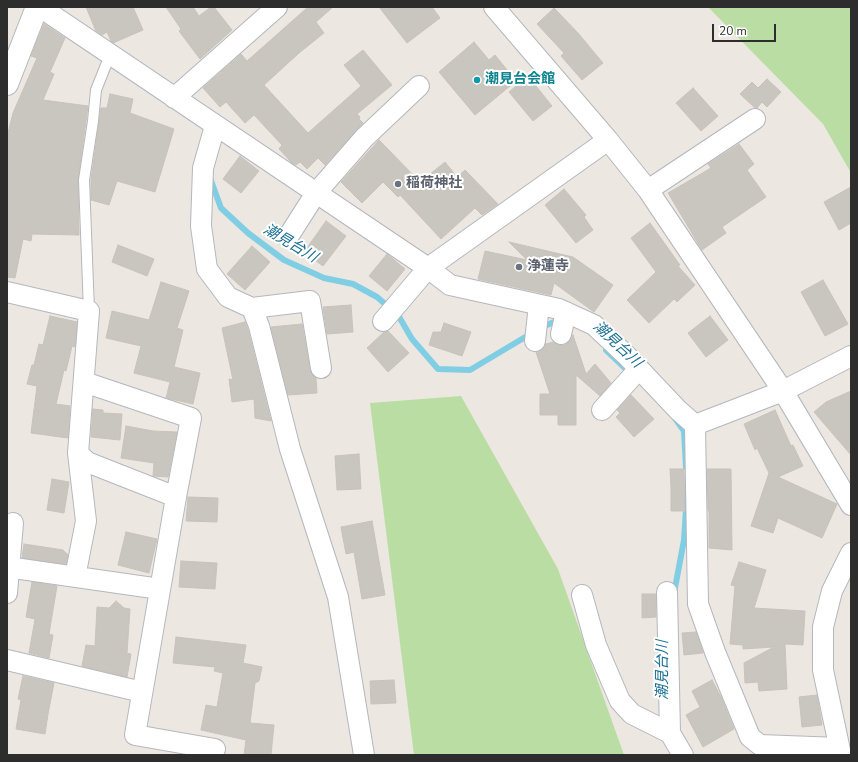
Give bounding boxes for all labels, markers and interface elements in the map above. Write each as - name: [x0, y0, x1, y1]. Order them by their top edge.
- scale bar: [714, 16, 778, 42]
- text: 20 m: [719, 23, 747, 39]
- place label: 潮見台会館: [485, 72, 555, 88]
- marker: 潮見台会館: [472, 75, 482, 85]
- place label: 稲荷神社: [406, 176, 462, 192]
- marker: 稲荷神社: [393, 179, 403, 189]
- water label: 潮見台川: [260, 221, 320, 267]
- place label: 浄蓮寺: [527, 259, 569, 275]
- marker: 浄蓮寺: [514, 262, 524, 272]
- water label: 潮見台川: [589, 318, 645, 372]
- water label: 潮見台川: [654, 640, 672, 700]

